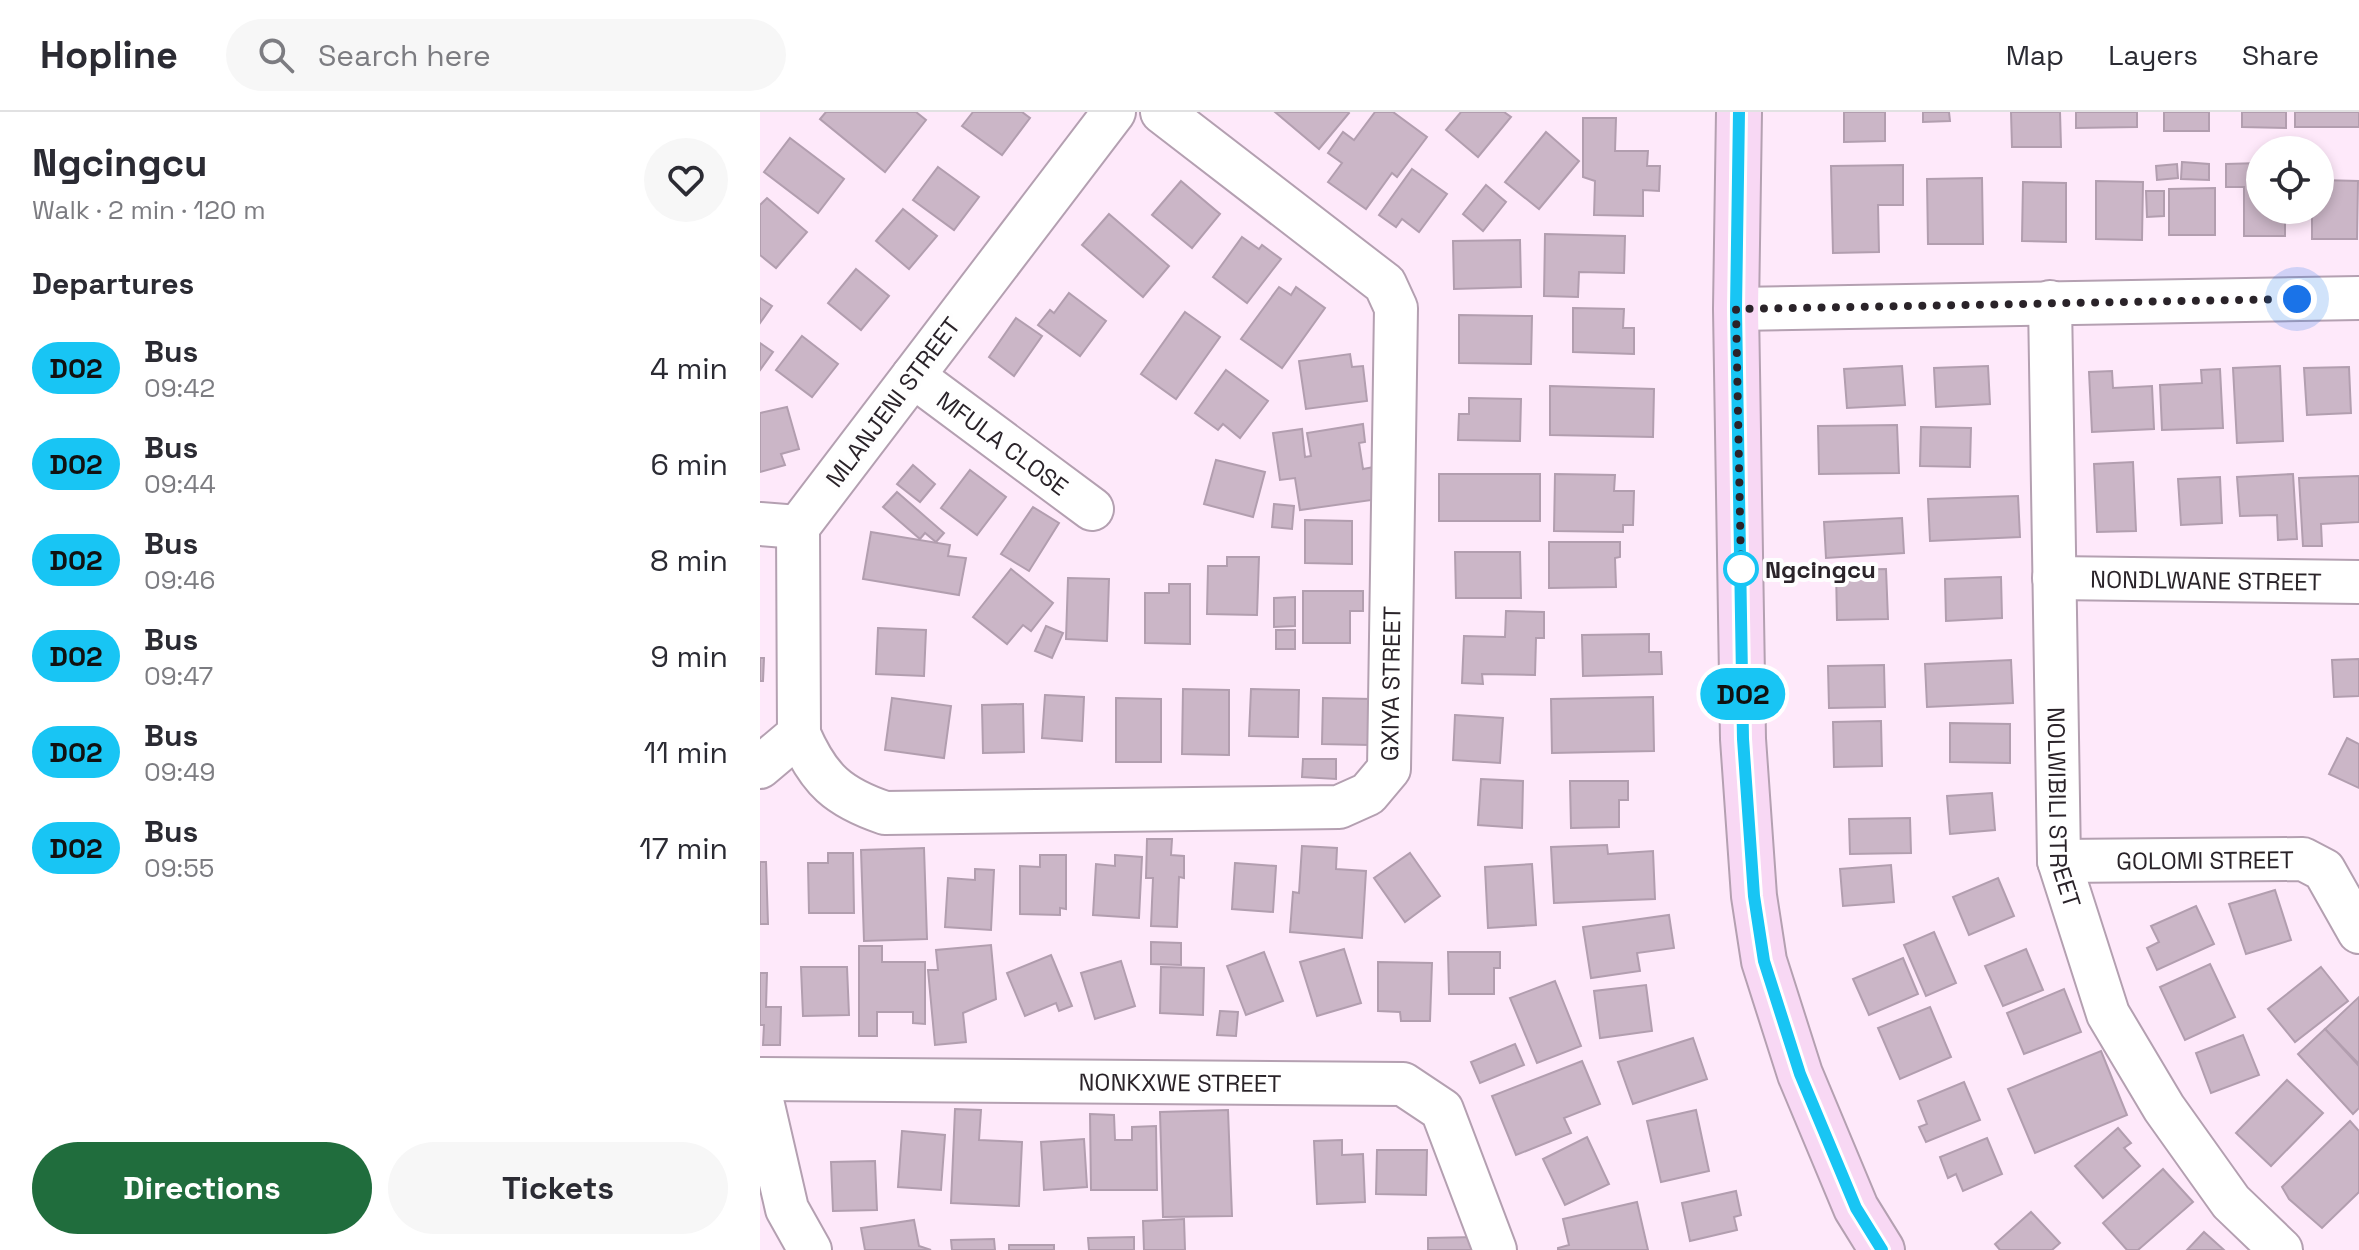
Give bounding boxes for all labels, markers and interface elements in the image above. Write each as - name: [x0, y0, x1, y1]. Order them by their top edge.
- search box: [226, 19, 786, 91]
- text: Hopline: [40, 31, 178, 79]
- icon: search: [254, 33, 298, 77]
- text: Search here: [318, 36, 491, 75]
- text: Map: [2006, 37, 2064, 73]
- text: Layers: [2108, 37, 2198, 73]
- text: Share: [2242, 37, 2319, 73]
- map controls: [2246, 136, 2334, 224]
- button: locate: [2246, 136, 2334, 224]
- button: heart: [644, 138, 728, 222]
- text: Ngcingcu: [32, 139, 207, 187]
- text: Walk · 2 min · 120 m: [32, 193, 266, 227]
- text: Departures: [32, 264, 194, 303]
- your location: [2277, 279, 2317, 319]
- street label: MLANJENI STREET: [819, 311, 967, 493]
- text: Bus: [144, 332, 198, 371]
- text: 4 min: [650, 349, 728, 388]
- text: D02: [49, 350, 103, 386]
- text: 09:42: [144, 371, 215, 405]
- street label: MFULA CLOSE: [931, 384, 1075, 502]
- text: Bus: [144, 428, 198, 467]
- text: 6 min: [650, 445, 728, 484]
- text: D02: [49, 446, 103, 482]
- text: 09:44: [144, 467, 216, 501]
- text: Bus: [144, 524, 198, 563]
- text: 8 min: [650, 541, 728, 580]
- text: D02: [49, 542, 103, 578]
- marker: Ngcingcu: [1724, 552, 1758, 586]
- place label: Ngcingcu: [1765, 554, 1876, 585]
- text: 09:46: [144, 563, 215, 597]
- street label: NONDLWANE STREET: [2090, 563, 2322, 597]
- street label: GXIYA STREET: [1374, 606, 1407, 761]
- text: Bus: [144, 620, 198, 659]
- text: 9 min: [650, 637, 728, 676]
- text: D02: [49, 638, 103, 674]
- text: 09:47: [144, 659, 213, 693]
- line badge: D02: [1697, 668, 1789, 720]
- text: D02: [1716, 676, 1770, 712]
- street label: NOLWIBILI STREET: [2041, 707, 2088, 912]
- text: Bus: [144, 716, 198, 755]
- text: 11 min: [644, 733, 728, 772]
- text: D02: [49, 734, 103, 770]
- text: 09:49: [144, 755, 215, 789]
- text: Bus: [144, 812, 198, 851]
- text: 17 min: [639, 829, 728, 868]
- text: D02: [49, 830, 103, 866]
- street label: GOLOMI STREET: [2116, 844, 2294, 876]
- text: 09:55: [144, 851, 214, 885]
- street label: NONKXWE STREET: [1078, 1066, 1282, 1099]
- button: Directions: [32, 1142, 372, 1234]
- button: Tickets: [388, 1142, 728, 1234]

